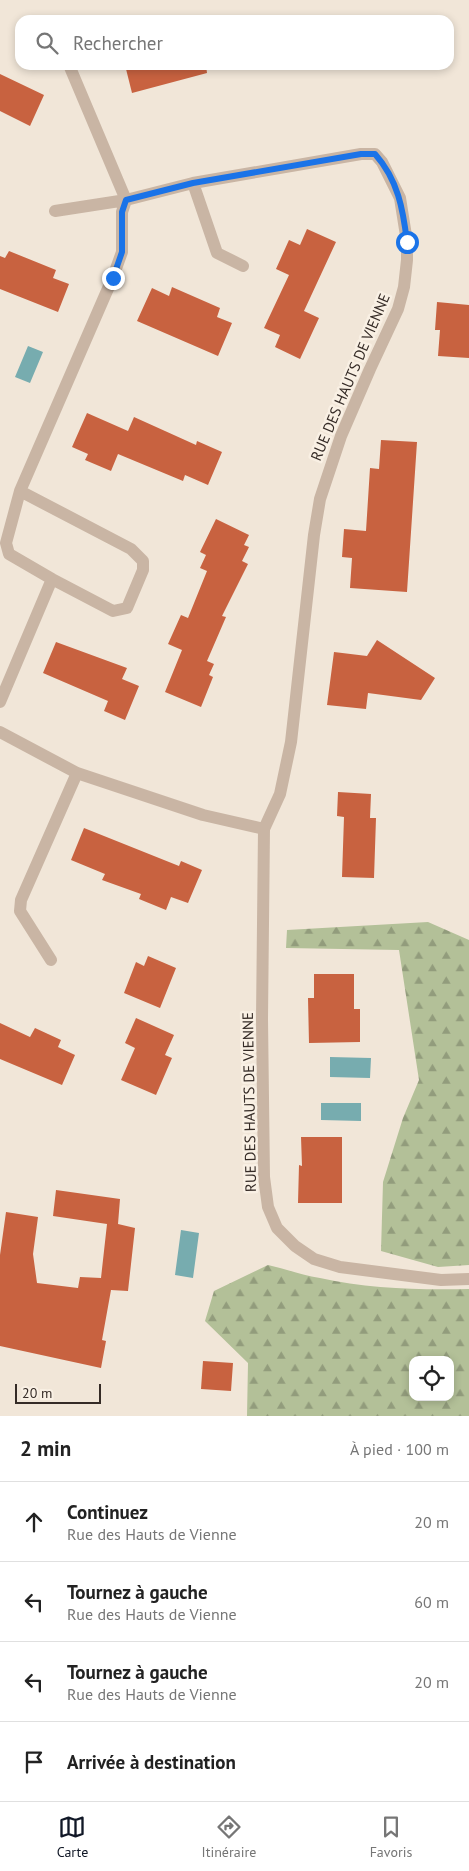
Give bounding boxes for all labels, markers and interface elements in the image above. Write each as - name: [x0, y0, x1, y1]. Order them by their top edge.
- search box: [15, 15, 454, 70]
- icon: search: [33, 29, 61, 57]
- text: Rechercher: [73, 31, 163, 55]
- route start: [396, 231, 419, 254]
- route end: [102, 267, 125, 290]
- street label: RUE DES HAUTS DE VIENNE: [306, 290, 394, 464]
- street label: RUE DES HAUTS DE VIENNE: [238, 1012, 260, 1192]
- map controls: [409, 1356, 454, 1401]
- button: locate: [409, 1356, 454, 1401]
- scale bar: [15, 1381, 101, 1404]
- text: 20 m: [22, 1384, 52, 1402]
- text: 2 min: [20, 1435, 71, 1462]
- text: À pied · 100 m: [350, 1439, 449, 1459]
- text: Continuez: [67, 1500, 148, 1524]
- icon: ahead: [20, 1508, 48, 1536]
- text: 20 m: [414, 1512, 449, 1532]
- text: Rue des Hauts de Vienne: [67, 1524, 237, 1544]
- text: Tournez à gauche: [67, 1580, 208, 1604]
- icon: left: [20, 1588, 48, 1616]
- text: 60 m: [414, 1592, 449, 1612]
- text: Rue des Hauts de Vienne: [67, 1604, 237, 1624]
- text: Tournez à gauche: [67, 1660, 208, 1684]
- icon: left: [20, 1668, 48, 1696]
- text: 20 m: [414, 1672, 449, 1692]
- text: Rue des Hauts de Vienne: [67, 1684, 237, 1704]
- icon: arrive: [20, 1748, 48, 1776]
- text: Arrivée à destination: [67, 1750, 236, 1774]
- tab: Carte: [57, 1813, 88, 1861]
- tab: Itinéraire: [202, 1813, 256, 1861]
- tab: Favoris: [370, 1813, 412, 1861]

